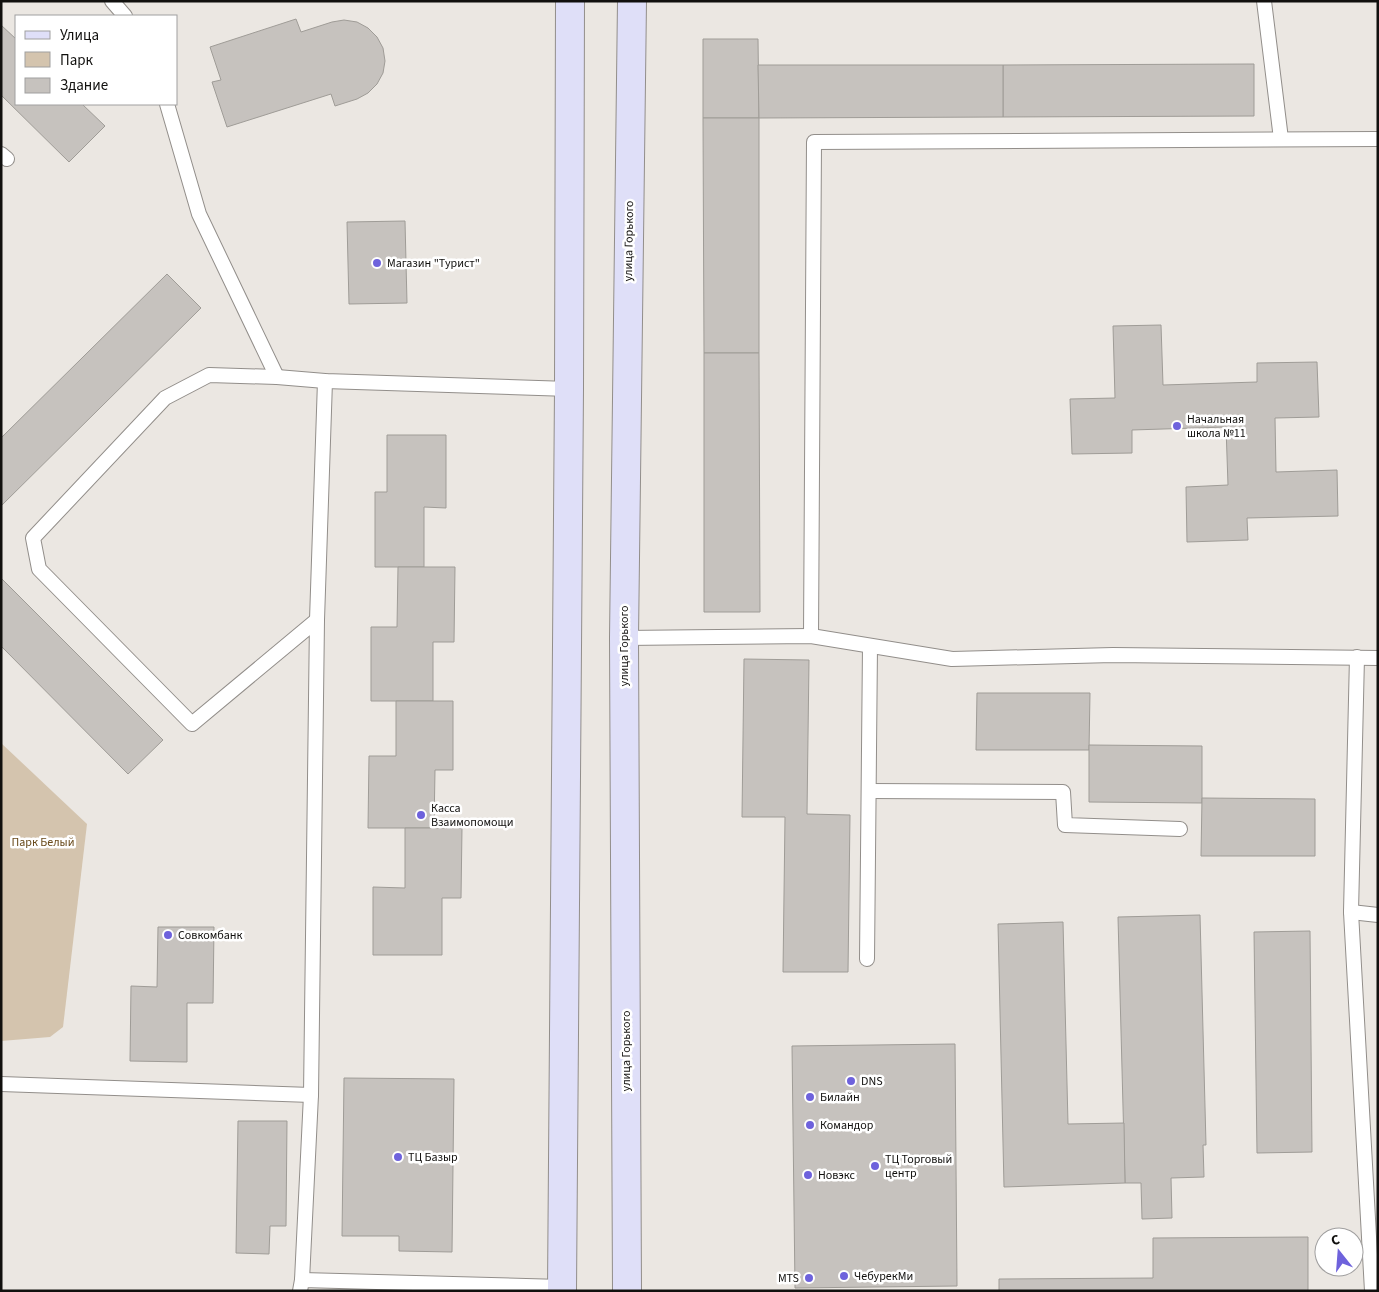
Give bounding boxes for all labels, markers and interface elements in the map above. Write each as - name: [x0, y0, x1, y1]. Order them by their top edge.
- legend: [15, 15, 178, 105]
- text: Улица: [60, 25, 99, 46]
- text: Парк: [60, 50, 94, 71]
- text: Здание: [60, 75, 108, 96]
- street label: улица Горького: [620, 200, 638, 282]
- place label: Магазин "Турист": [387, 255, 480, 272]
- marker: Магазин "Турист": [371, 257, 383, 269]
- place label: Начальная школа №11: [1187, 411, 1246, 442]
- marker: Начальная школа №11: [1171, 420, 1183, 432]
- street label: улица Горького: [616, 606, 633, 686]
- place label: Касса Взаимопомощи: [431, 800, 513, 831]
- marker: Касса Взаимопомощи: [415, 809, 427, 821]
- park label: Парк Белый: [12, 834, 74, 851]
- place label: Совкомбанк: [178, 927, 242, 944]
- marker: Совкомбанк: [162, 929, 174, 941]
- street label: улица Горького: [618, 1011, 635, 1091]
- place label: DNS: [861, 1073, 883, 1090]
- marker: DNS: [845, 1075, 857, 1087]
- place label: Билайн: [820, 1089, 860, 1106]
- marker: Билайн: [804, 1091, 816, 1103]
- place label: Командор: [820, 1117, 874, 1134]
- marker: Командор: [804, 1119, 816, 1131]
- place label: ТЦ Базыр: [408, 1149, 458, 1166]
- marker: ТЦ Базыр: [392, 1151, 404, 1163]
- place label: ТЦ Торговый центр: [885, 1151, 952, 1182]
- marker: ТЦ Торговый центр: [869, 1160, 881, 1172]
- place label: Новэкс: [818, 1167, 855, 1184]
- marker: Новэкс: [802, 1169, 814, 1181]
- north arrow: [1314, 1227, 1364, 1277]
- text: С: [1329, 1230, 1342, 1251]
- place label: ЧебурекМи: [854, 1268, 913, 1285]
- place label: MTS: [778, 1270, 799, 1287]
- marker: ЧебурекМи: [838, 1270, 850, 1282]
- marker: MTS: [803, 1272, 815, 1284]

